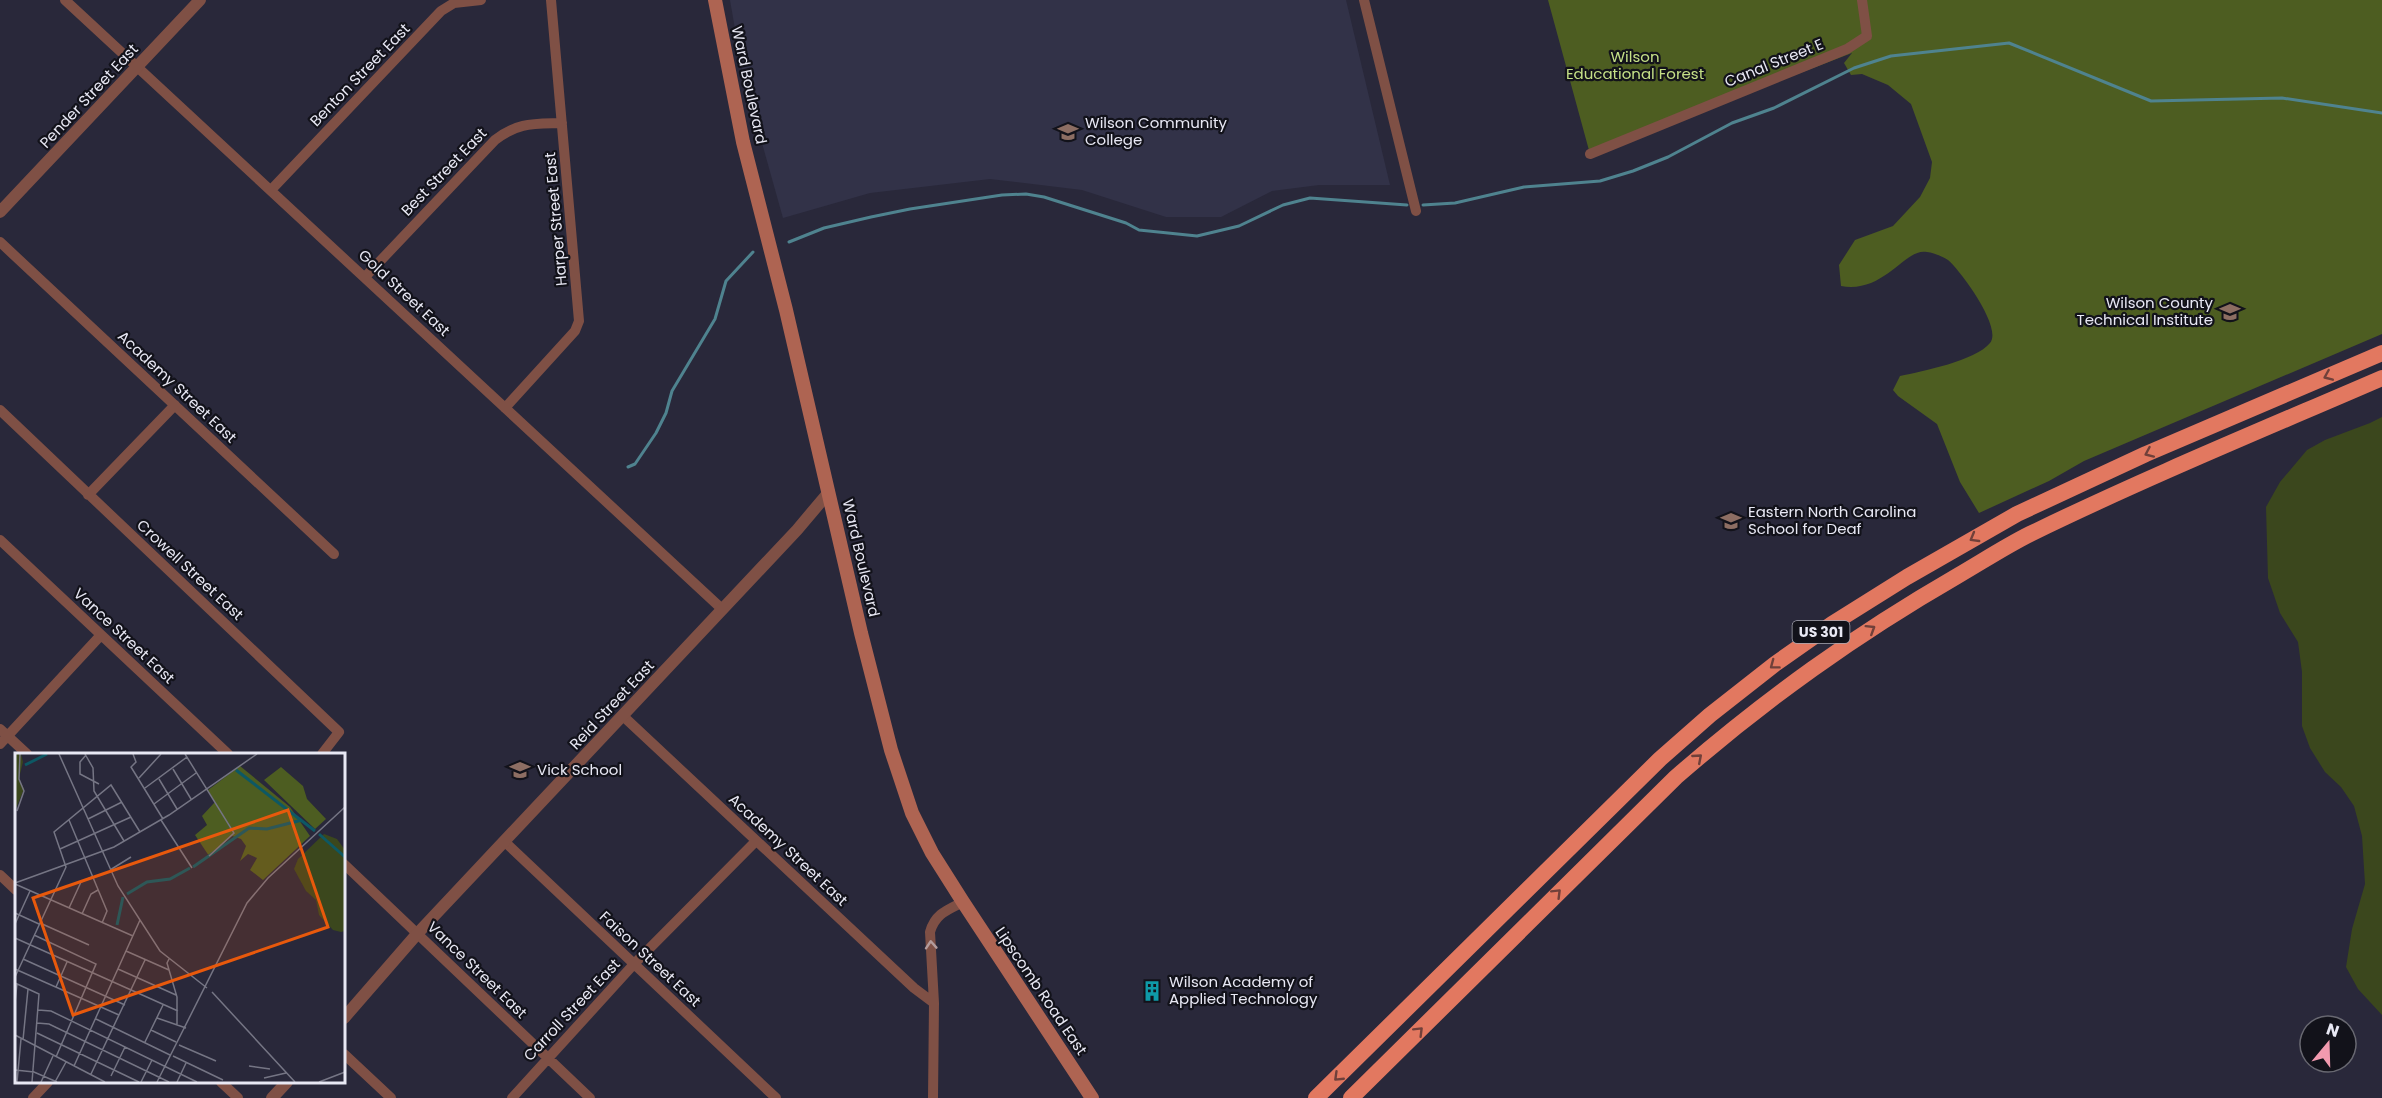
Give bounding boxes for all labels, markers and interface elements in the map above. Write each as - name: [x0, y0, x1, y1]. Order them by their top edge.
- street label: Benton Street East: [305, 19, 414, 131]
- street label: Ward Boulevard: [727, 24, 772, 146]
- street label: Canal Street E: [1721, 33, 1826, 92]
- street label: Pender Street East: [35, 39, 143, 152]
- park label: Wilson Educational Forest: [1566, 46, 1704, 84]
- place label: Wilson Community College: [1085, 112, 1227, 150]
- school or university icon: Wilson Community College: [1056, 120, 1080, 144]
- street label: Best Street East: [396, 123, 491, 220]
- street label: Harper Street East: [539, 151, 572, 287]
- street label: Gold Street East: [354, 245, 455, 341]
- place label: Wilson County Technical Institute: [2077, 292, 2214, 330]
- school or university icon: Wilson County Technical Institute: [2218, 300, 2242, 324]
- street label: Academy Street East: [113, 326, 241, 447]
- one-way arrow: [2324, 369, 2335, 381]
- one-way arrow: [2145, 446, 2156, 458]
- street label: Ward Boulevard: [838, 497, 885, 619]
- place label: Eastern North Carolina School for Deaf: [1748, 501, 1916, 539]
- school or university icon: Eastern North Carolina School for Deaf: [1719, 509, 1743, 533]
- street label: Crowell Street East: [132, 515, 248, 625]
- one-way arrow: [1970, 531, 1980, 542]
- street label: Vance Street East: [69, 583, 180, 688]
- road number: US 301: [1792, 621, 1850, 643]
- one-way arrow: [1865, 624, 1875, 636]
- street label: Reid Street East: [565, 655, 659, 754]
- one-way arrow: [1770, 658, 1781, 669]
- inset map: [15, 753, 345, 1083]
- one-way arrow: [1691, 754, 1702, 765]
- school or university icon: Vick School: [508, 758, 532, 782]
- place label: Vick School: [537, 759, 622, 780]
- street label: Academy Street East: [724, 789, 852, 910]
- one-way arrow: [1551, 889, 1561, 900]
- street label: Faison Street East: [595, 906, 706, 1011]
- street label: Vance Street East: [423, 916, 532, 1023]
- street label: Lipscomb Road East: [991, 922, 1092, 1059]
- one-way arrow: [925, 940, 938, 950]
- street label: Carroll Street East: [519, 954, 625, 1065]
- place label: Wilson Academy of Applied Technology: [1169, 971, 1318, 1009]
- building icon: Wilson Academy of Applied Technology: [1140, 979, 1164, 1003]
- north arrow: [2298, 1014, 2358, 1074]
- text: N: [2323, 1017, 2342, 1043]
- one-way arrow: [1412, 1027, 1423, 1038]
- one-way arrow: [1334, 1070, 1344, 1081]

